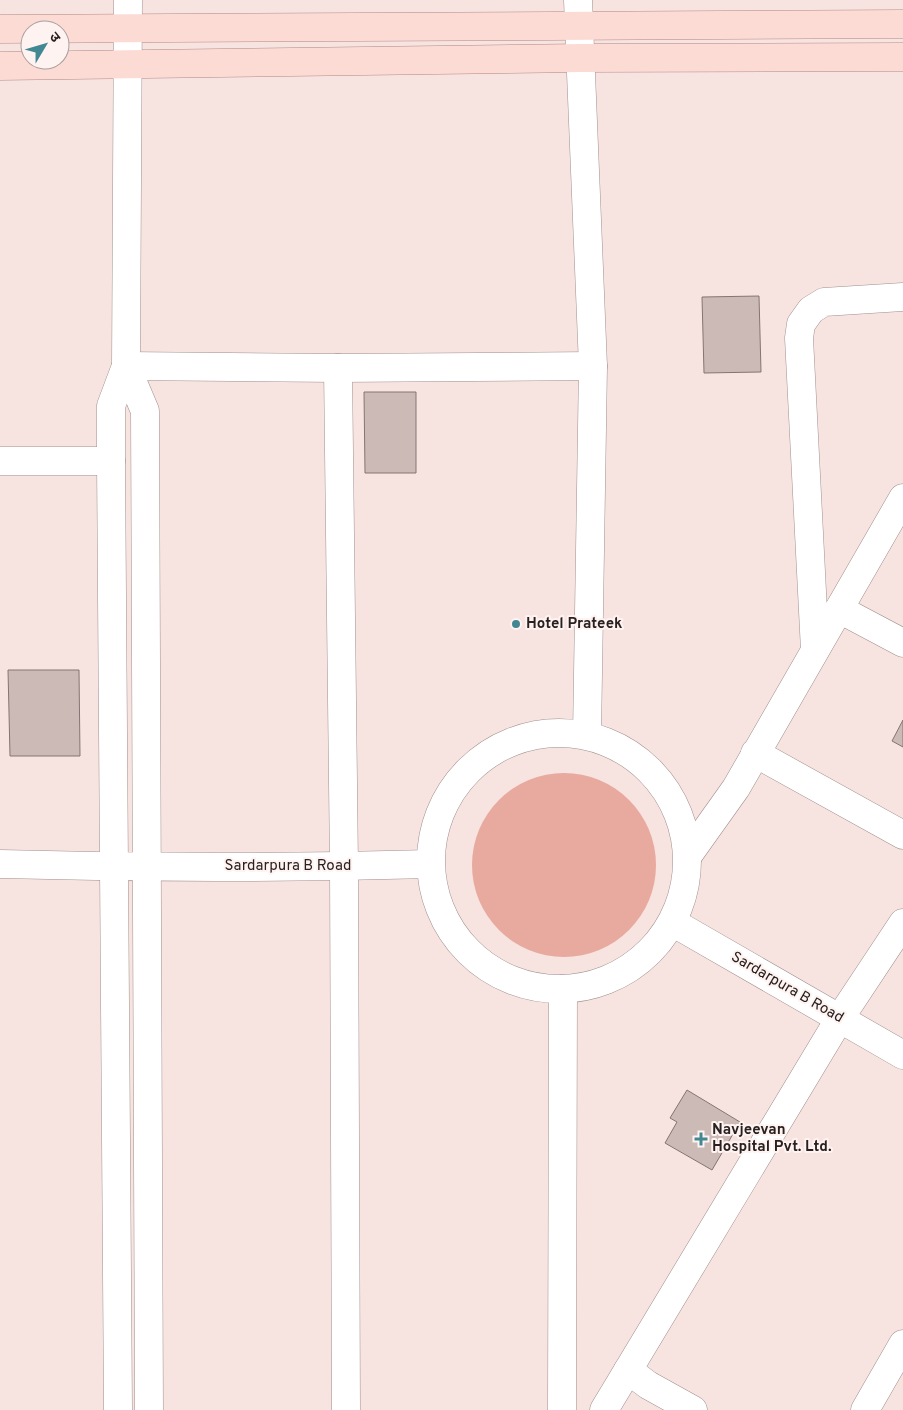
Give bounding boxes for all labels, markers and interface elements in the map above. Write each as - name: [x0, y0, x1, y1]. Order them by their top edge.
- north arrow: [20, 20, 70, 70]
- text: उ: [45, 29, 64, 47]
- place label: Hotel Prateek: [526, 615, 622, 634]
- marker: Hotel Prateek: [510, 618, 522, 630]
- street label: Sardarpura B Road: [225, 857, 351, 876]
- street label: Sardarpura B Road: [727, 948, 847, 1028]
- place label: Navjeevan Hospital Pvt. Ltd.: [712, 1121, 832, 1157]
- marker: Navjeevan Hospital Pvt. Ltd.: [694, 1132, 708, 1146]

